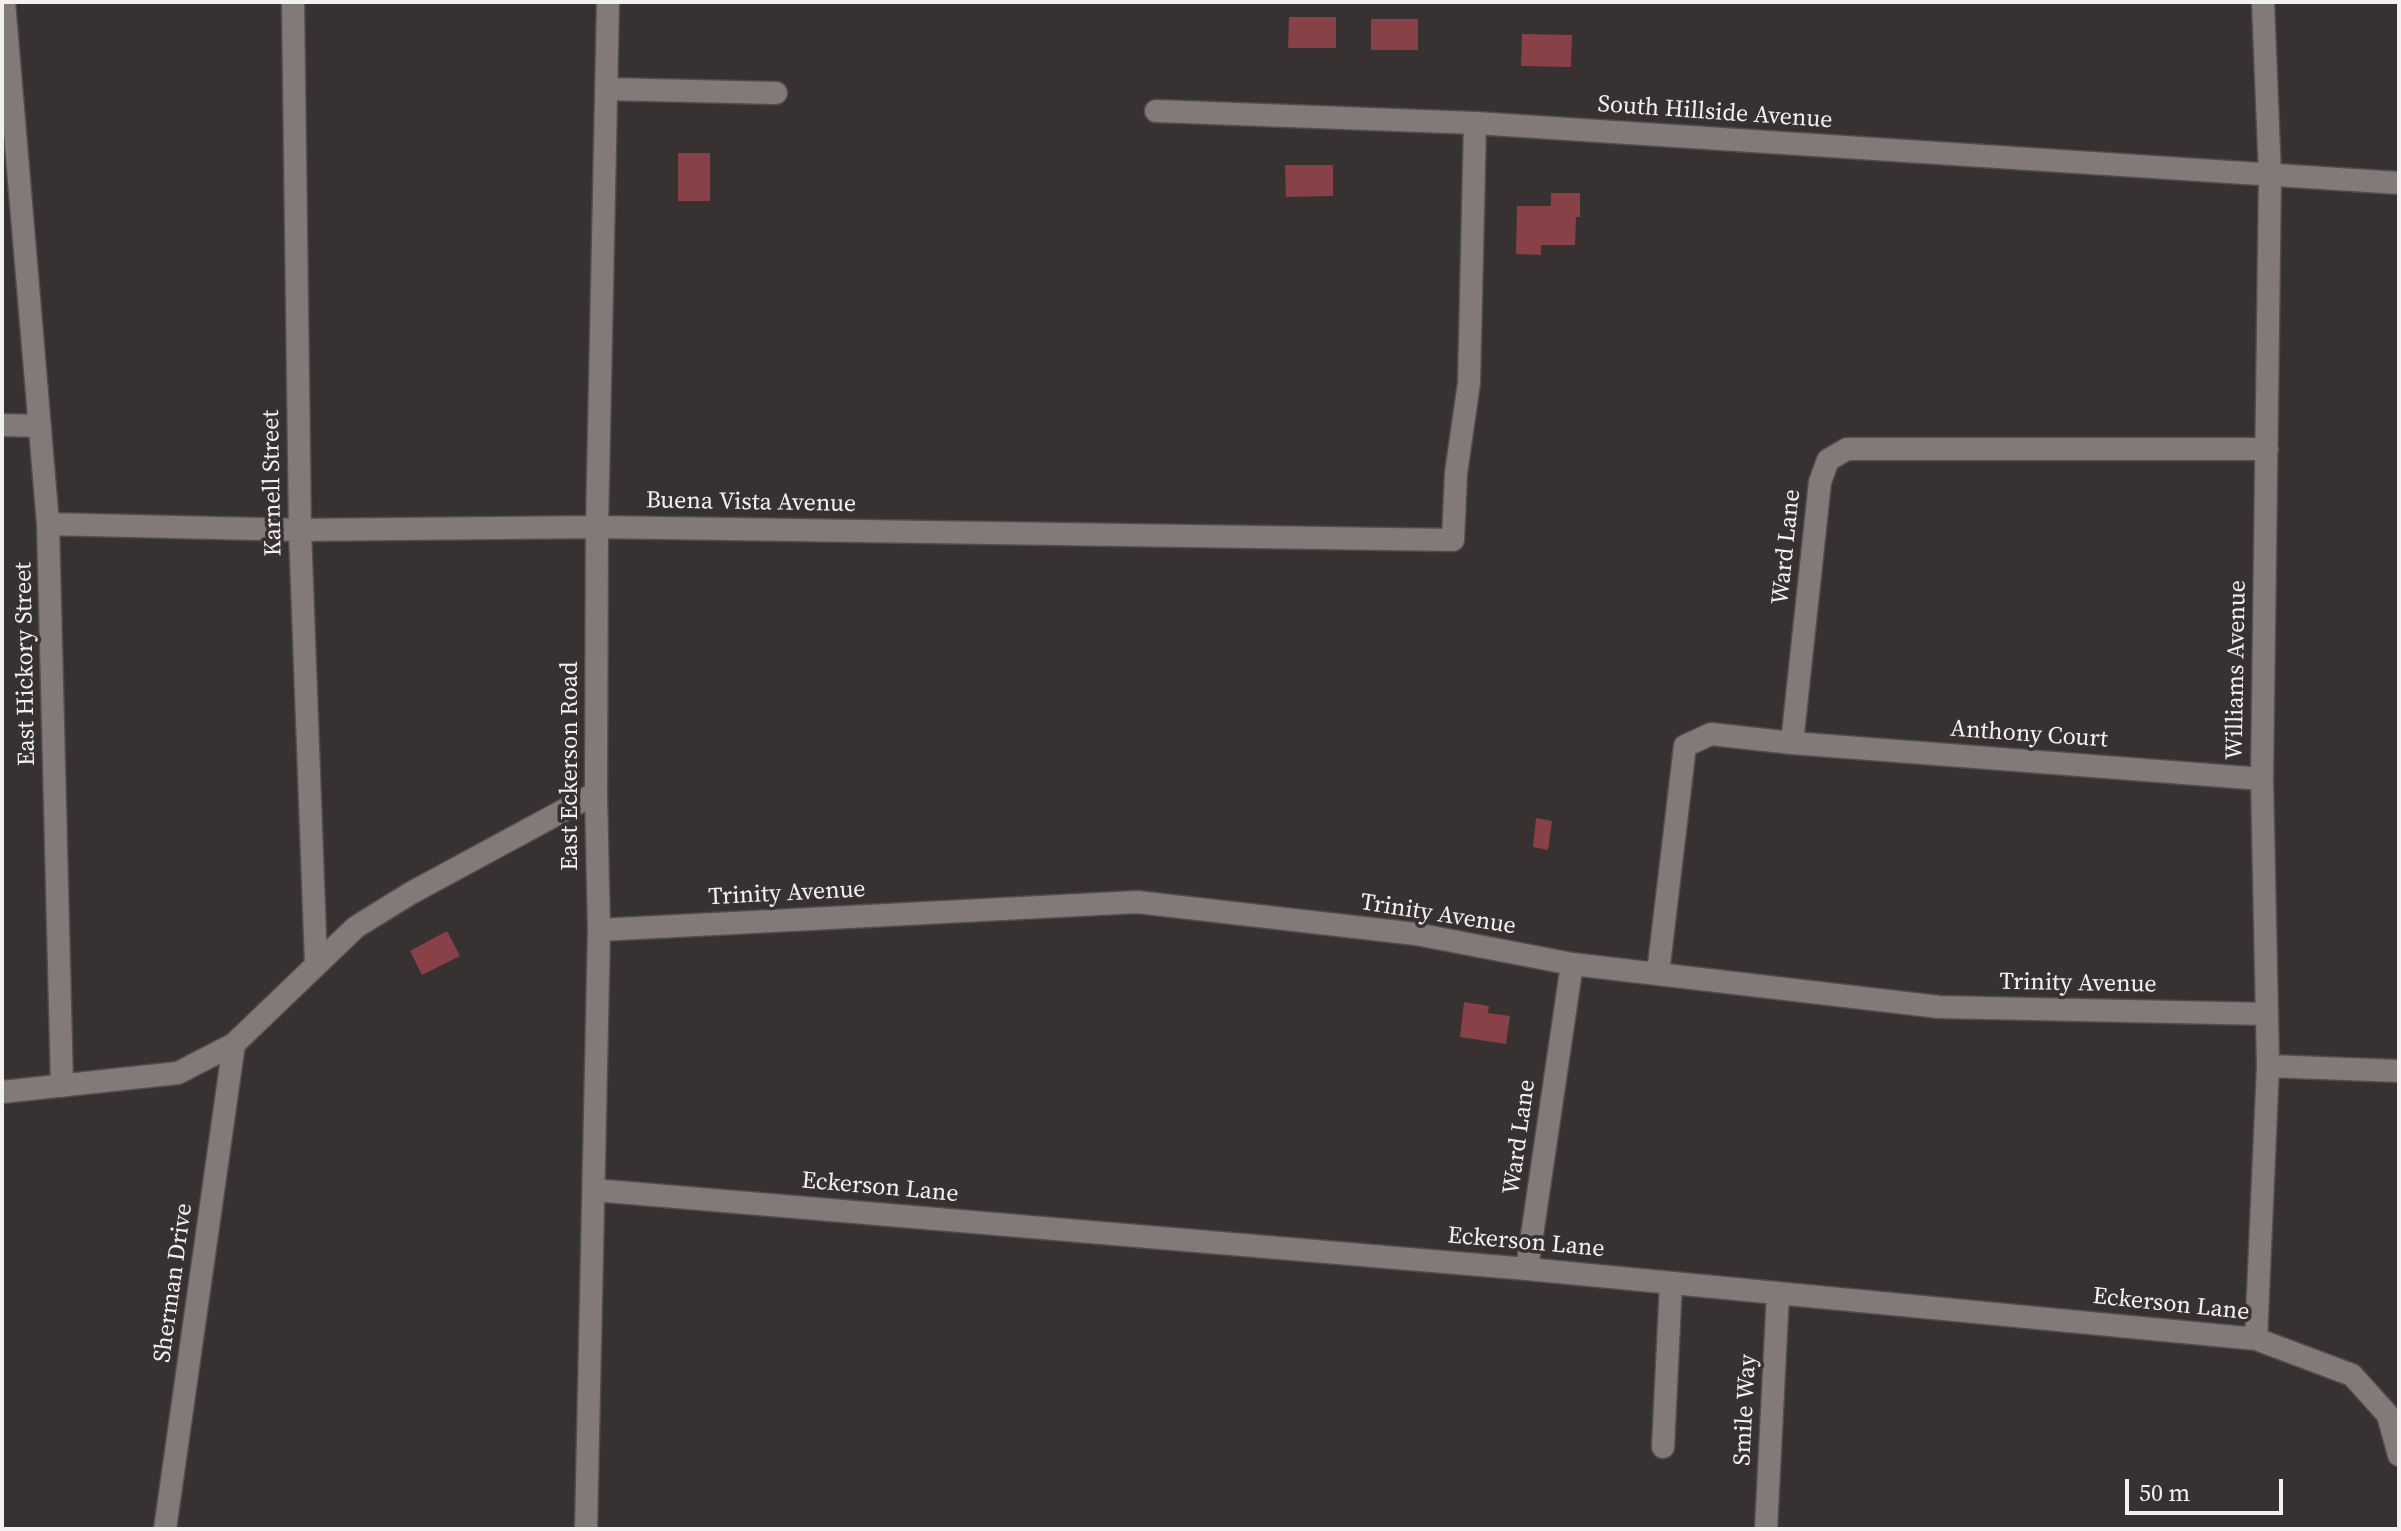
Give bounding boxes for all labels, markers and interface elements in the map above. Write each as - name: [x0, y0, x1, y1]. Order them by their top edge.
- street label: South Hillside Avenue: [1597, 90, 1833, 136]
- street label: Karnell Street: [257, 410, 289, 556]
- street label: Buena Vista Avenue: [646, 487, 856, 519]
- street label: Ward Lane: [1767, 488, 1807, 606]
- street label: East Hickory Street: [10, 562, 42, 766]
- street label: Williams Avenue: [2221, 580, 2253, 760]
- street label: East Eckerson Road: [557, 661, 585, 871]
- street label: Anthony Court: [1949, 715, 2109, 755]
- street label: Trinity Avenue: [708, 876, 866, 912]
- street label: Trinity Avenue: [1358, 888, 1518, 942]
- street label: Trinity Avenue: [1999, 968, 2157, 1000]
- street label: Ward Lane: [1498, 1078, 1542, 1196]
- street label: Eckerson Lane: [800, 1167, 960, 1209]
- street label: Sherman Drive: [149, 1201, 199, 1365]
- street label: Eckerson Lane: [1446, 1222, 1606, 1264]
- street label: Eckerson Lane: [2091, 1282, 2251, 1328]
- street label: Smile Way: [1729, 1353, 1763, 1467]
- scale bar: [2129, 1463, 2287, 1513]
- text: 50 m: [2139, 1476, 2190, 1509]

